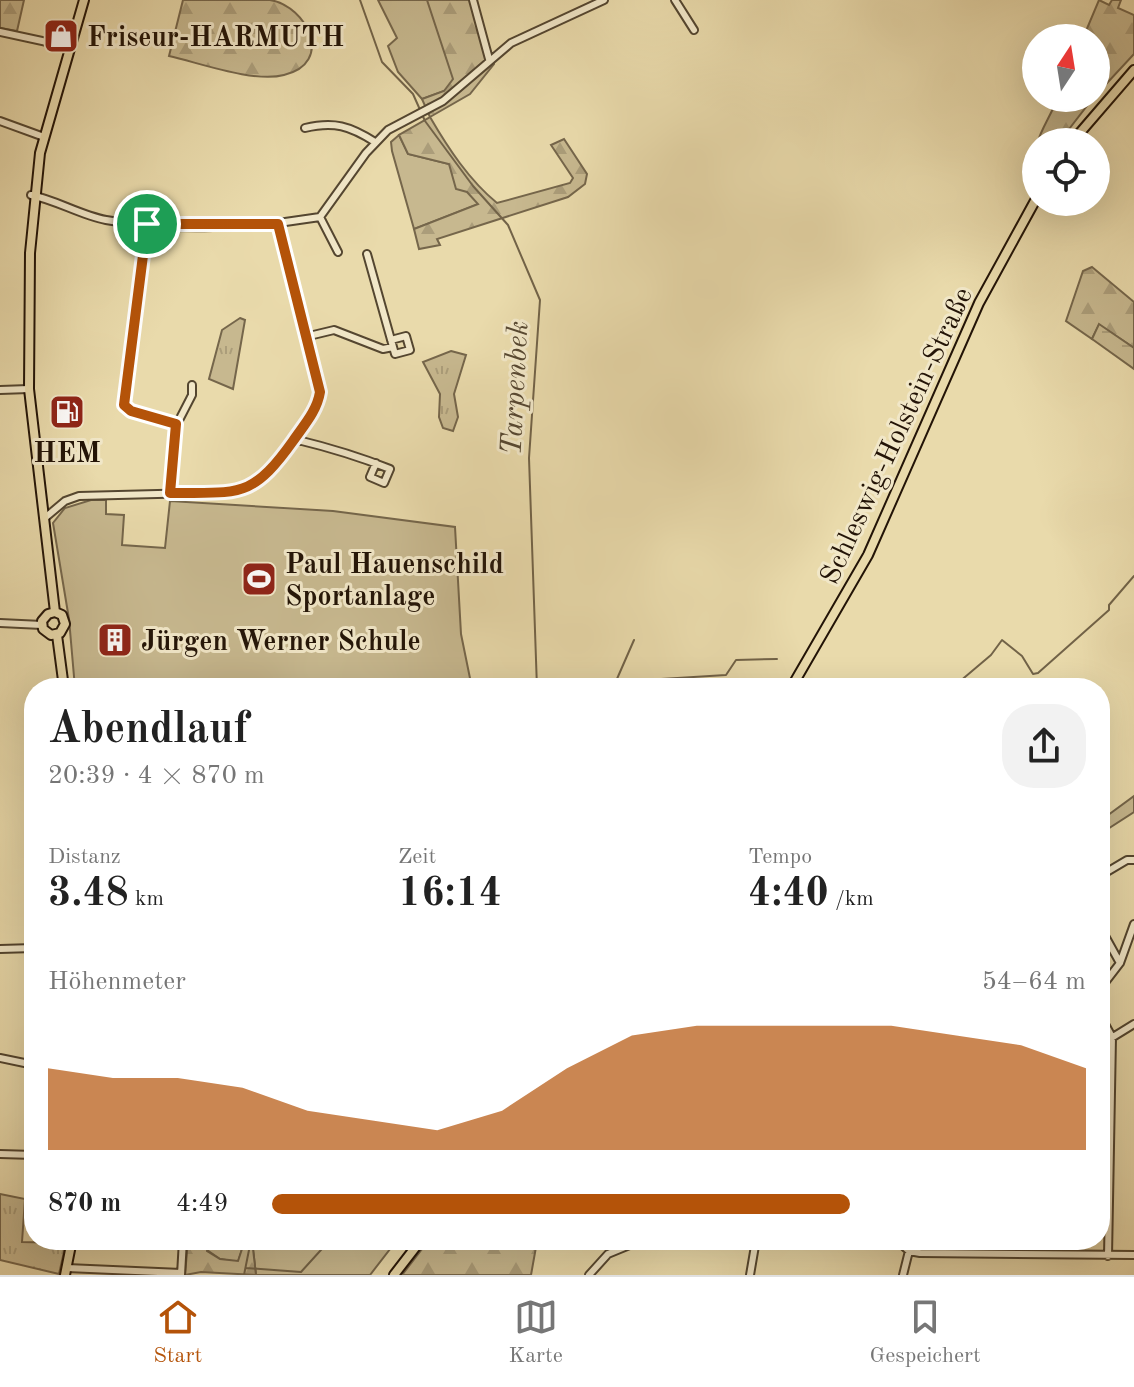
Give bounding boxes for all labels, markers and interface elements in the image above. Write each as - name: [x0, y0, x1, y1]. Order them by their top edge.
- shop icon: Friseur-HARMUTH: [42, 17, 80, 55]
- north arrow: [1022, 24, 1110, 112]
- map controls: [1022, 24, 1110, 216]
- place label: Friseur-HARMUTH: [87, 25, 344, 53]
- button: locate: [1022, 128, 1110, 216]
- pin: [113, 190, 181, 258]
- icon: arrive: [125, 202, 169, 246]
- street label: Schleswig-Holstein-Straße: [817, 284, 979, 589]
- water label: Tarpenbek: [497, 320, 535, 456]
- fuel station icon: HEM: [48, 393, 86, 431]
- place label: HEM: [33, 441, 101, 469]
- place label: Paul Hauenschild Sportanlage: [285, 552, 504, 612]
- sports icon: Paul Hauenschild Sportanlage: [240, 560, 278, 598]
- building icon: Jürgen Werner Schule: [96, 621, 134, 659]
- place label: Jürgen Werner Schule: [141, 629, 421, 657]
- button: share: [1002, 704, 1086, 788]
- text: Abendlauf: [48, 708, 249, 752]
- text: 20:39 · 4 × 870 m: [48, 763, 265, 789]
- text: Distanz: [48, 846, 121, 868]
- text: Zeit: [398, 846, 436, 868]
- text: Tempo: [748, 846, 812, 868]
- text: 3.48: [48, 875, 129, 915]
- text: 16:14: [398, 875, 502, 915]
- text: 4:40: [748, 875, 829, 915]
- text: km: [129, 888, 164, 910]
- text: /km: [829, 888, 874, 910]
- text: Höhenmeter: [48, 969, 186, 995]
- text: 54–64 m: [982, 969, 1086, 995]
- text: 870 m: [48, 1191, 121, 1217]
- text: 4:49: [176, 1191, 229, 1217]
- tab: Start: [153, 1295, 202, 1370]
- tab: Karte: [509, 1295, 563, 1370]
- tab: Gespeichert: [869, 1295, 981, 1370]

